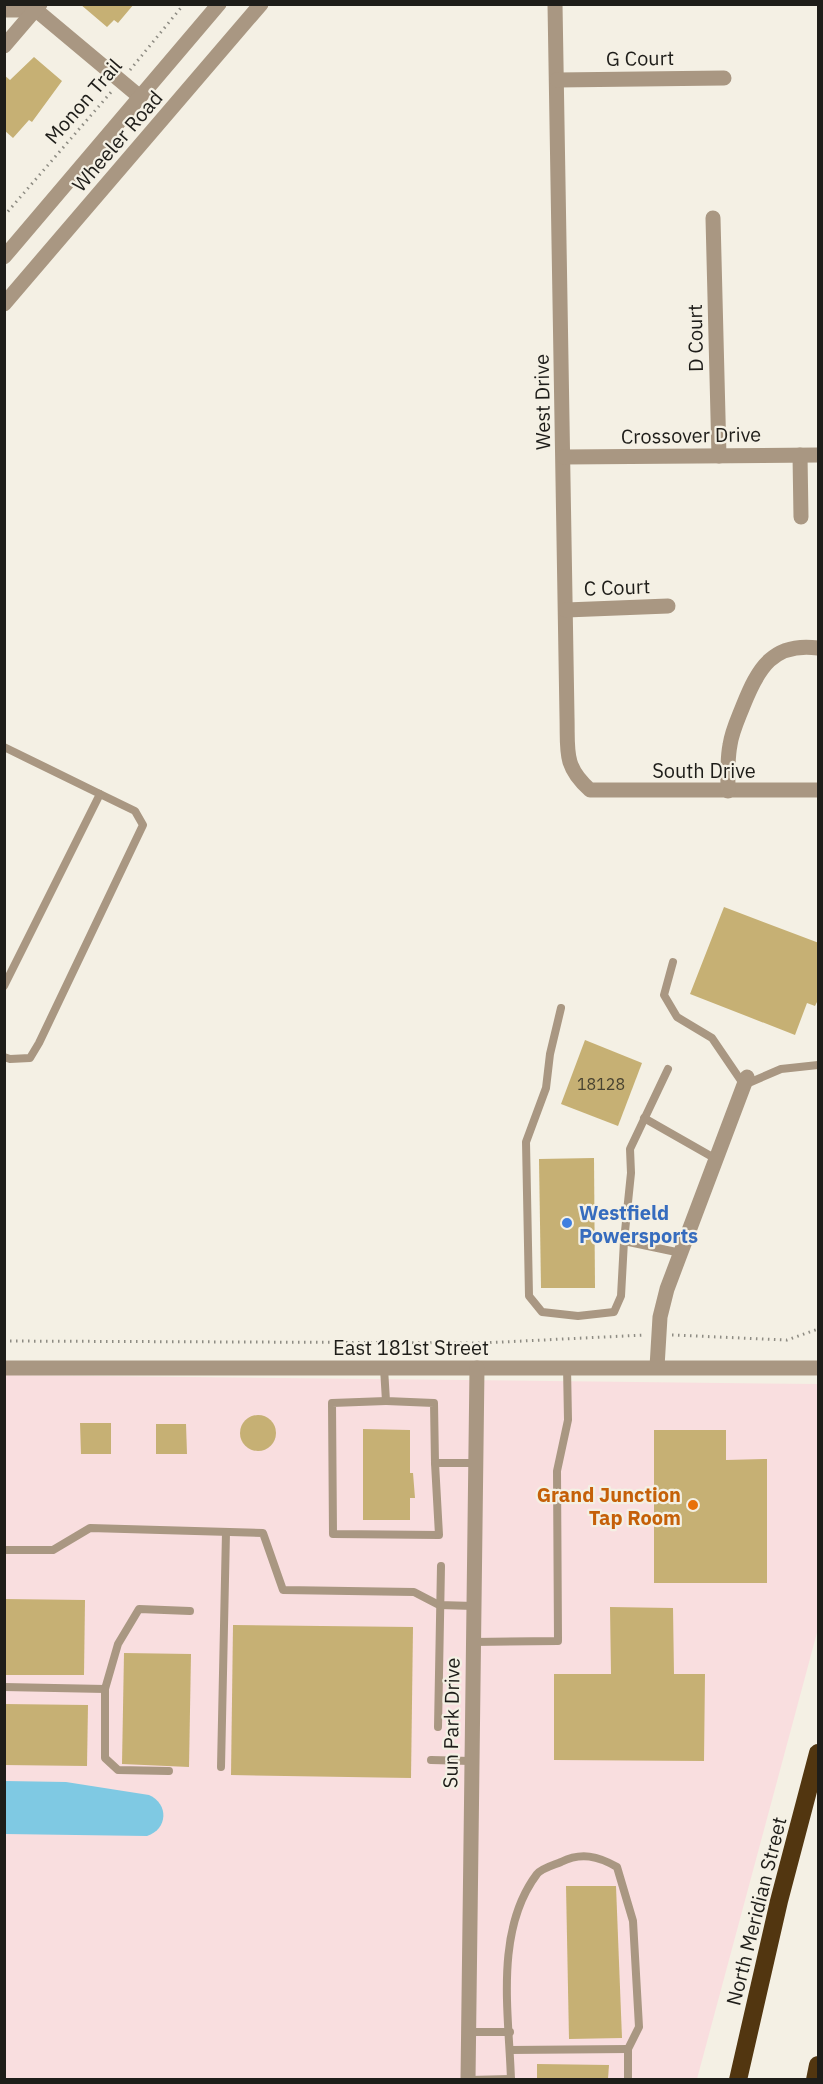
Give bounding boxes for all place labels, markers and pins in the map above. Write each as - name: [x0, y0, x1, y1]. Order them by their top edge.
- place label: Westfield Powersports: [579, 1199, 698, 1249]
- marker: Westfield Powersports: [560, 1216, 574, 1230]
- place label: Grand Junction Tap Room: [537, 1481, 681, 1531]
- marker: Grand Junction Tap Room: [686, 1498, 700, 1512]

